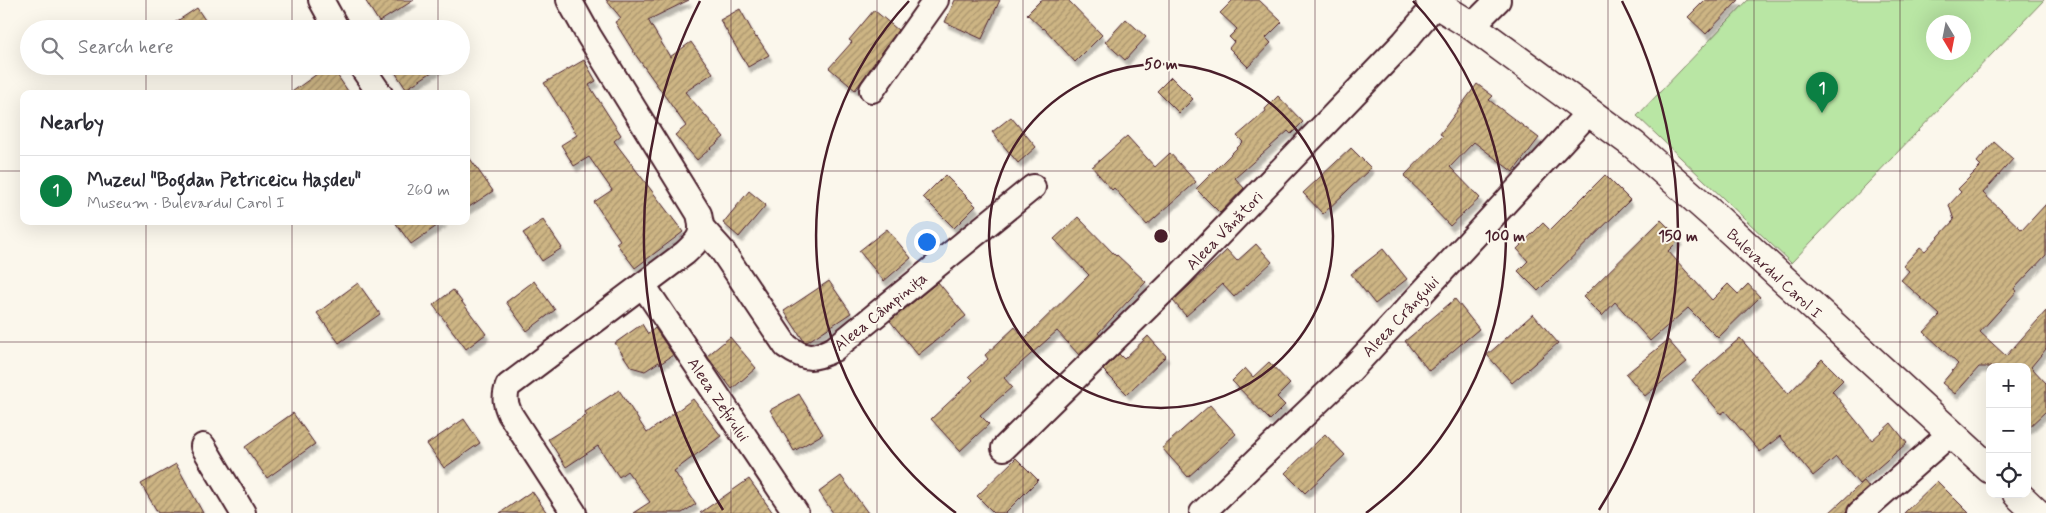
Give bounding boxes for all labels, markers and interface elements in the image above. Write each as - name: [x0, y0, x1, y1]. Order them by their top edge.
- north arrow: [1926, 15, 1971, 60]
- search box: [20, 20, 470, 75]
- icon: search: [38, 34, 66, 62]
- text: Search here: [78, 35, 174, 60]
- text: 50 m: [1144, 55, 1178, 75]
- pin: 1: [1806, 72, 1838, 113]
- text: Nearby: [40, 109, 104, 137]
- text: Muzeul "Bogdan Petriceicu Hașdeu": [87, 168, 361, 193]
- text: 1: [52, 180, 60, 201]
- text: 260 m: [407, 180, 450, 201]
- street label: Aleea Vânători: [1182, 187, 1268, 275]
- text: Museum · Bulevardul Carol I: [87, 193, 285, 214]
- street label: Bulevardul Carol I: [1722, 224, 1826, 324]
- centre of rings: [1152, 227, 1170, 245]
- text: 100 m: [1485, 227, 1525, 247]
- text: 150 m: [1658, 227, 1698, 247]
- your location: [914, 229, 940, 255]
- street label: Aleea Câmpinița: [830, 268, 932, 356]
- street label: Aleea Crângului: [1358, 272, 1445, 363]
- street label: Aleea Zefirului: [682, 354, 754, 446]
- map controls: [1986, 363, 2031, 498]
- button: +: [1986, 363, 2031, 408]
- button: −: [1986, 408, 2031, 453]
- button: locate: [1986, 453, 2031, 498]

